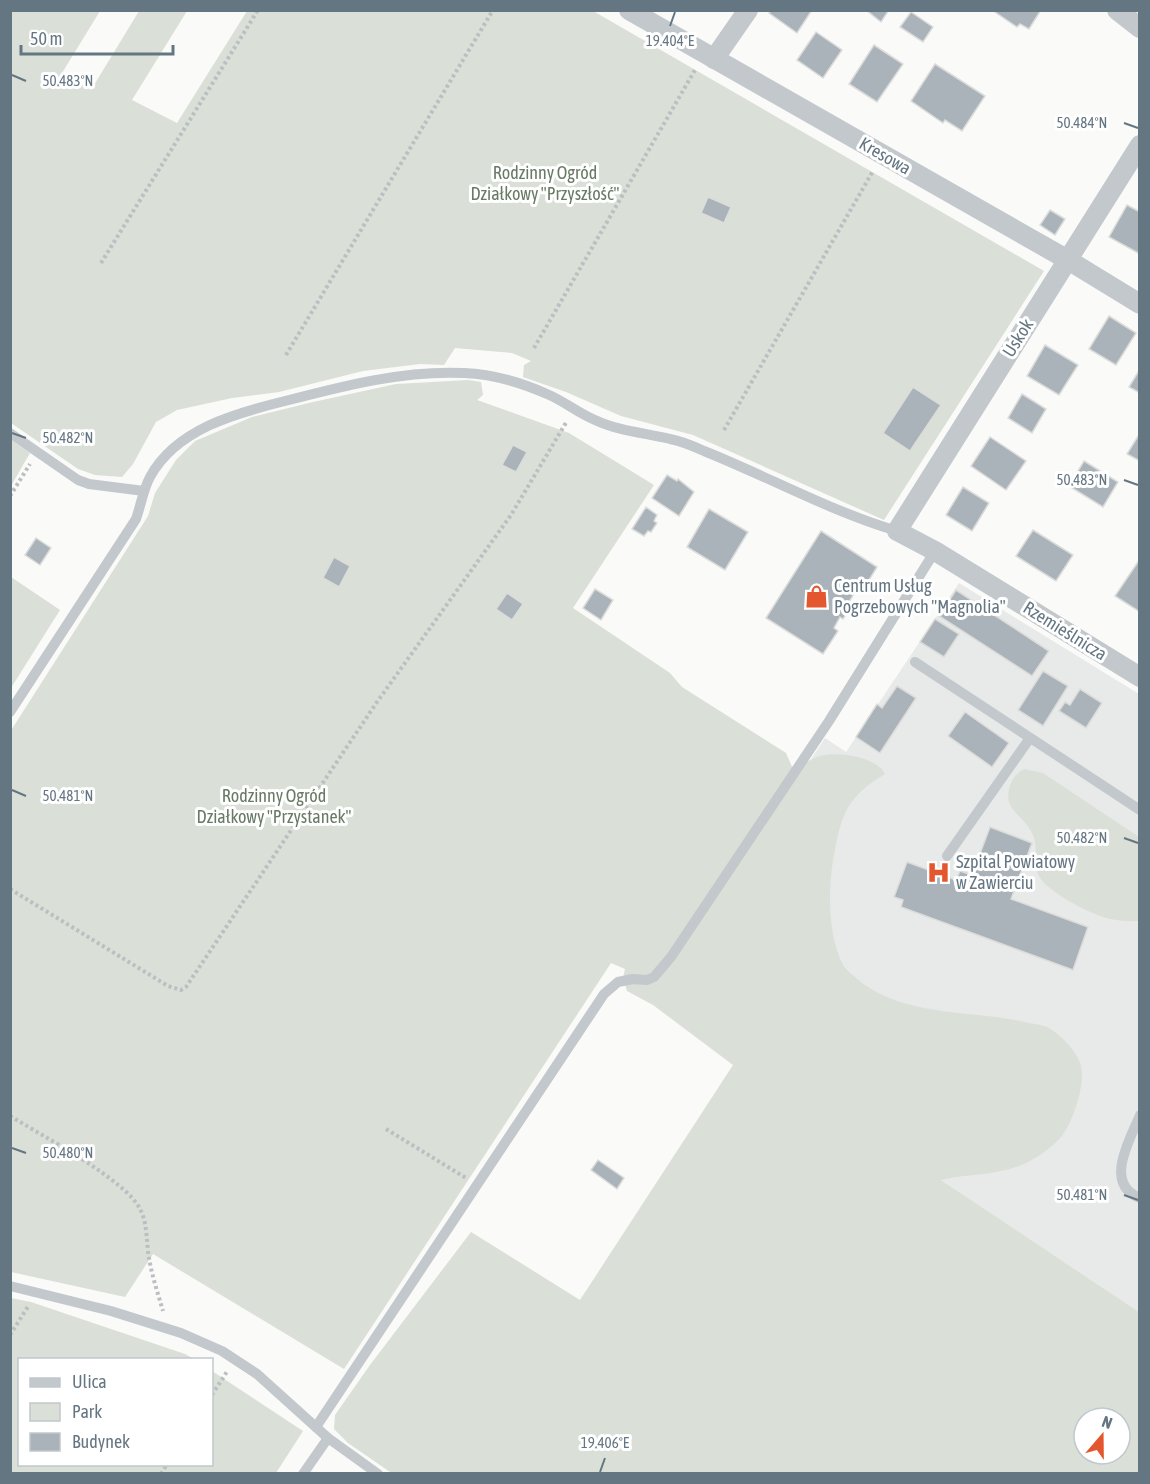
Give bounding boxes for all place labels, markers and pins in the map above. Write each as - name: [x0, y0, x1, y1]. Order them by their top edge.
- place label: Centrum Usług Pogrzebowych "Magnolia": [834, 575, 1006, 617]
- shop icon: Centrum Usług Pogrzebowych "Magnolia": [803, 583, 829, 609]
- place label: Szpital Powiatowy w Zawierciu: [956, 851, 1075, 893]
- hospital icon: Szpital Powiatowy w Zawierciu: [925, 859, 951, 885]

